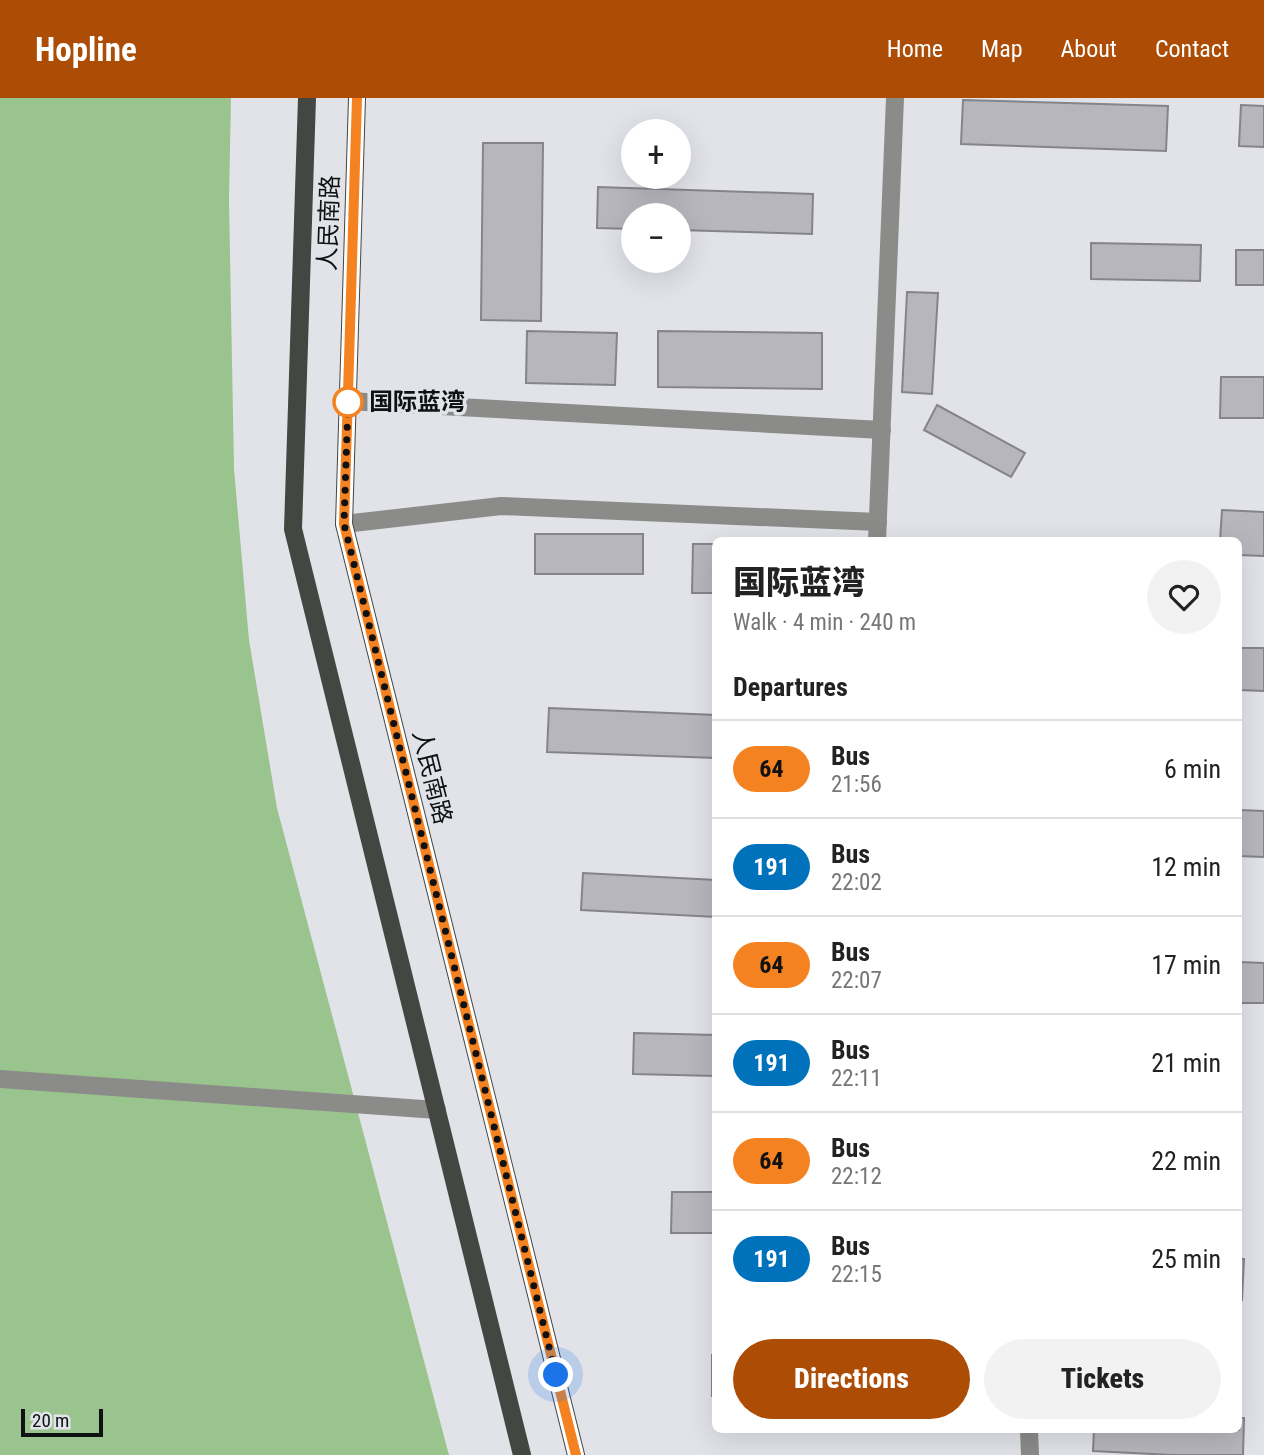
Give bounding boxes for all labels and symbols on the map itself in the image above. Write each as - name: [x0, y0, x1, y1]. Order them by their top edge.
- street label: 人民南路: [313, 175, 345, 271]
- marker: 国际蓝湾: [333, 387, 363, 417]
- place label: 国际蓝湾: [369, 388, 465, 416]
- street label: 人民南路: [407, 727, 457, 827]
- your location: [538, 1357, 573, 1392]
- scale bar: [21, 1406, 103, 1438]

